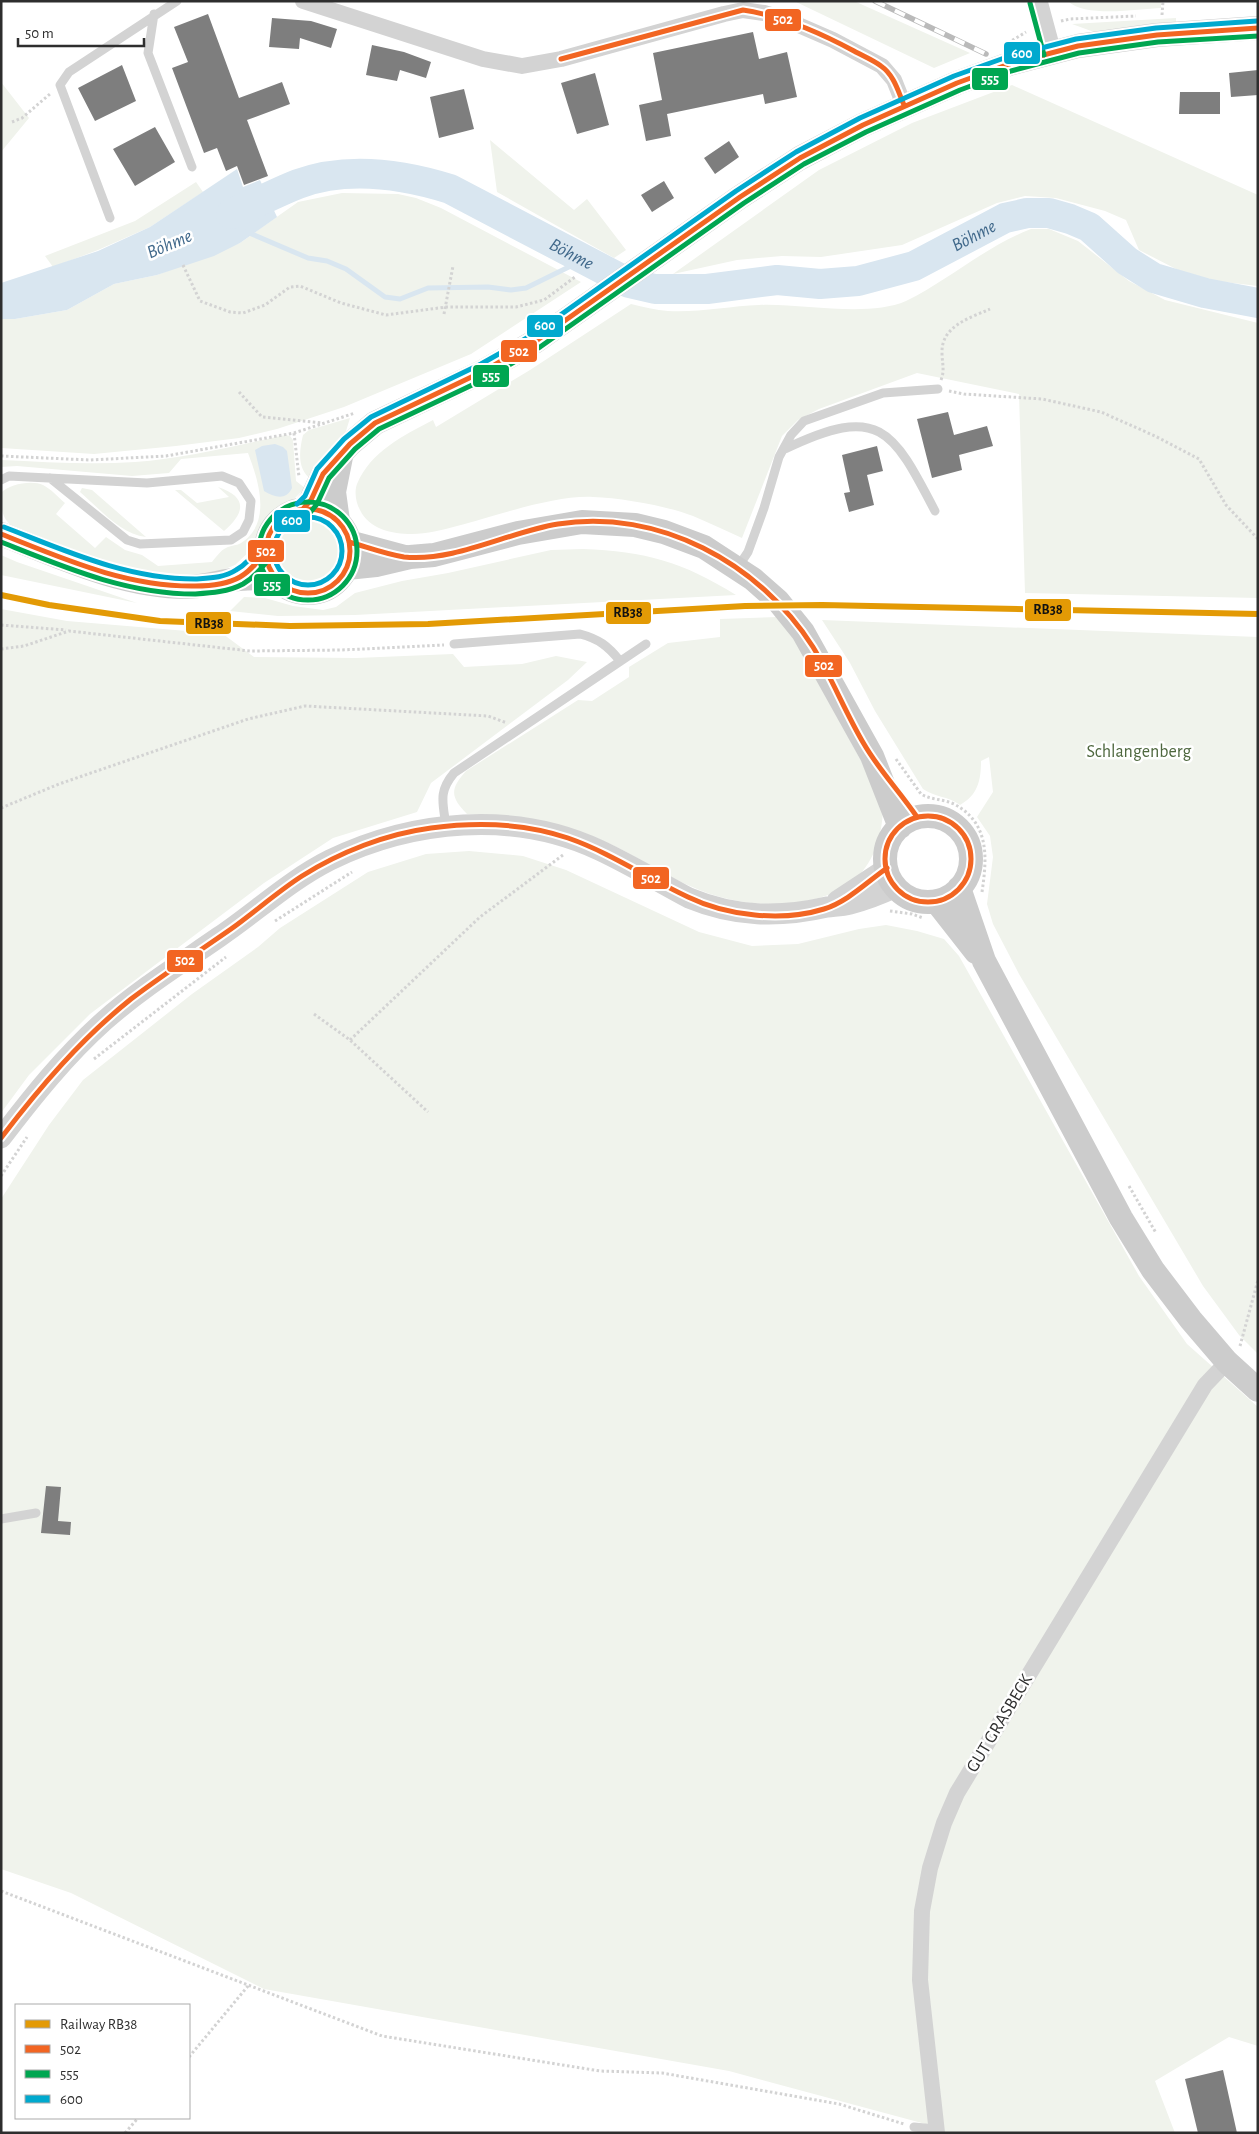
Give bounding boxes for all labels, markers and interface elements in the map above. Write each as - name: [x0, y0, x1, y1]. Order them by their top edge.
- line badge: 502: [764, 8, 802, 32]
- text: 502: [773, 13, 793, 27]
- scale bar: [18, 15, 144, 47]
- text: 50 m: [25, 26, 54, 41]
- line badge: 600: [1003, 41, 1041, 65]
- text: 600: [1011, 47, 1033, 61]
- line badge: 555: [971, 67, 1009, 91]
- text: 555: [981, 73, 999, 87]
- water label: Böhme: [949, 217, 999, 255]
- water label: Böhme: [144, 226, 195, 262]
- water label: Böhme: [546, 235, 597, 274]
- line badge: 600: [526, 314, 564, 338]
- text: 600: [534, 319, 556, 333]
- line badge: 502: [500, 339, 538, 363]
- text: 502: [509, 345, 529, 359]
- line badge: 555: [472, 364, 510, 388]
- text: 555: [482, 370, 500, 384]
- line badge: 600: [273, 509, 311, 533]
- text: 600: [281, 514, 303, 528]
- line badge: 502: [247, 539, 285, 563]
- text: 502: [256, 545, 276, 559]
- line badge: 555: [253, 573, 291, 597]
- text: 555: [263, 579, 281, 593]
- line badge: RB38: [1024, 598, 1072, 622]
- line badge: RB38: [605, 601, 652, 625]
- text: RB38: [1033, 603, 1063, 617]
- text: RB38: [613, 606, 643, 620]
- line badge: RB38: [185, 611, 232, 635]
- text: RB38: [194, 617, 224, 631]
- line badge: 502: [804, 654, 843, 678]
- text: 502: [814, 659, 834, 673]
- park label: Schlangenberg: [1087, 743, 1192, 761]
- line badge: 502: [632, 866, 670, 890]
- text: 502: [641, 872, 661, 886]
- line badge: 502: [166, 949, 204, 973]
- text: 502: [175, 954, 195, 968]
- street label: GUT GRASBECK: [964, 1671, 1036, 1776]
- legend: [15, 2004, 190, 2119]
- text: Railway RB38: [60, 2017, 137, 2032]
- text: 502: [60, 2042, 81, 2057]
- text: 555: [60, 2067, 79, 2082]
- text: 600: [60, 2092, 83, 2107]

